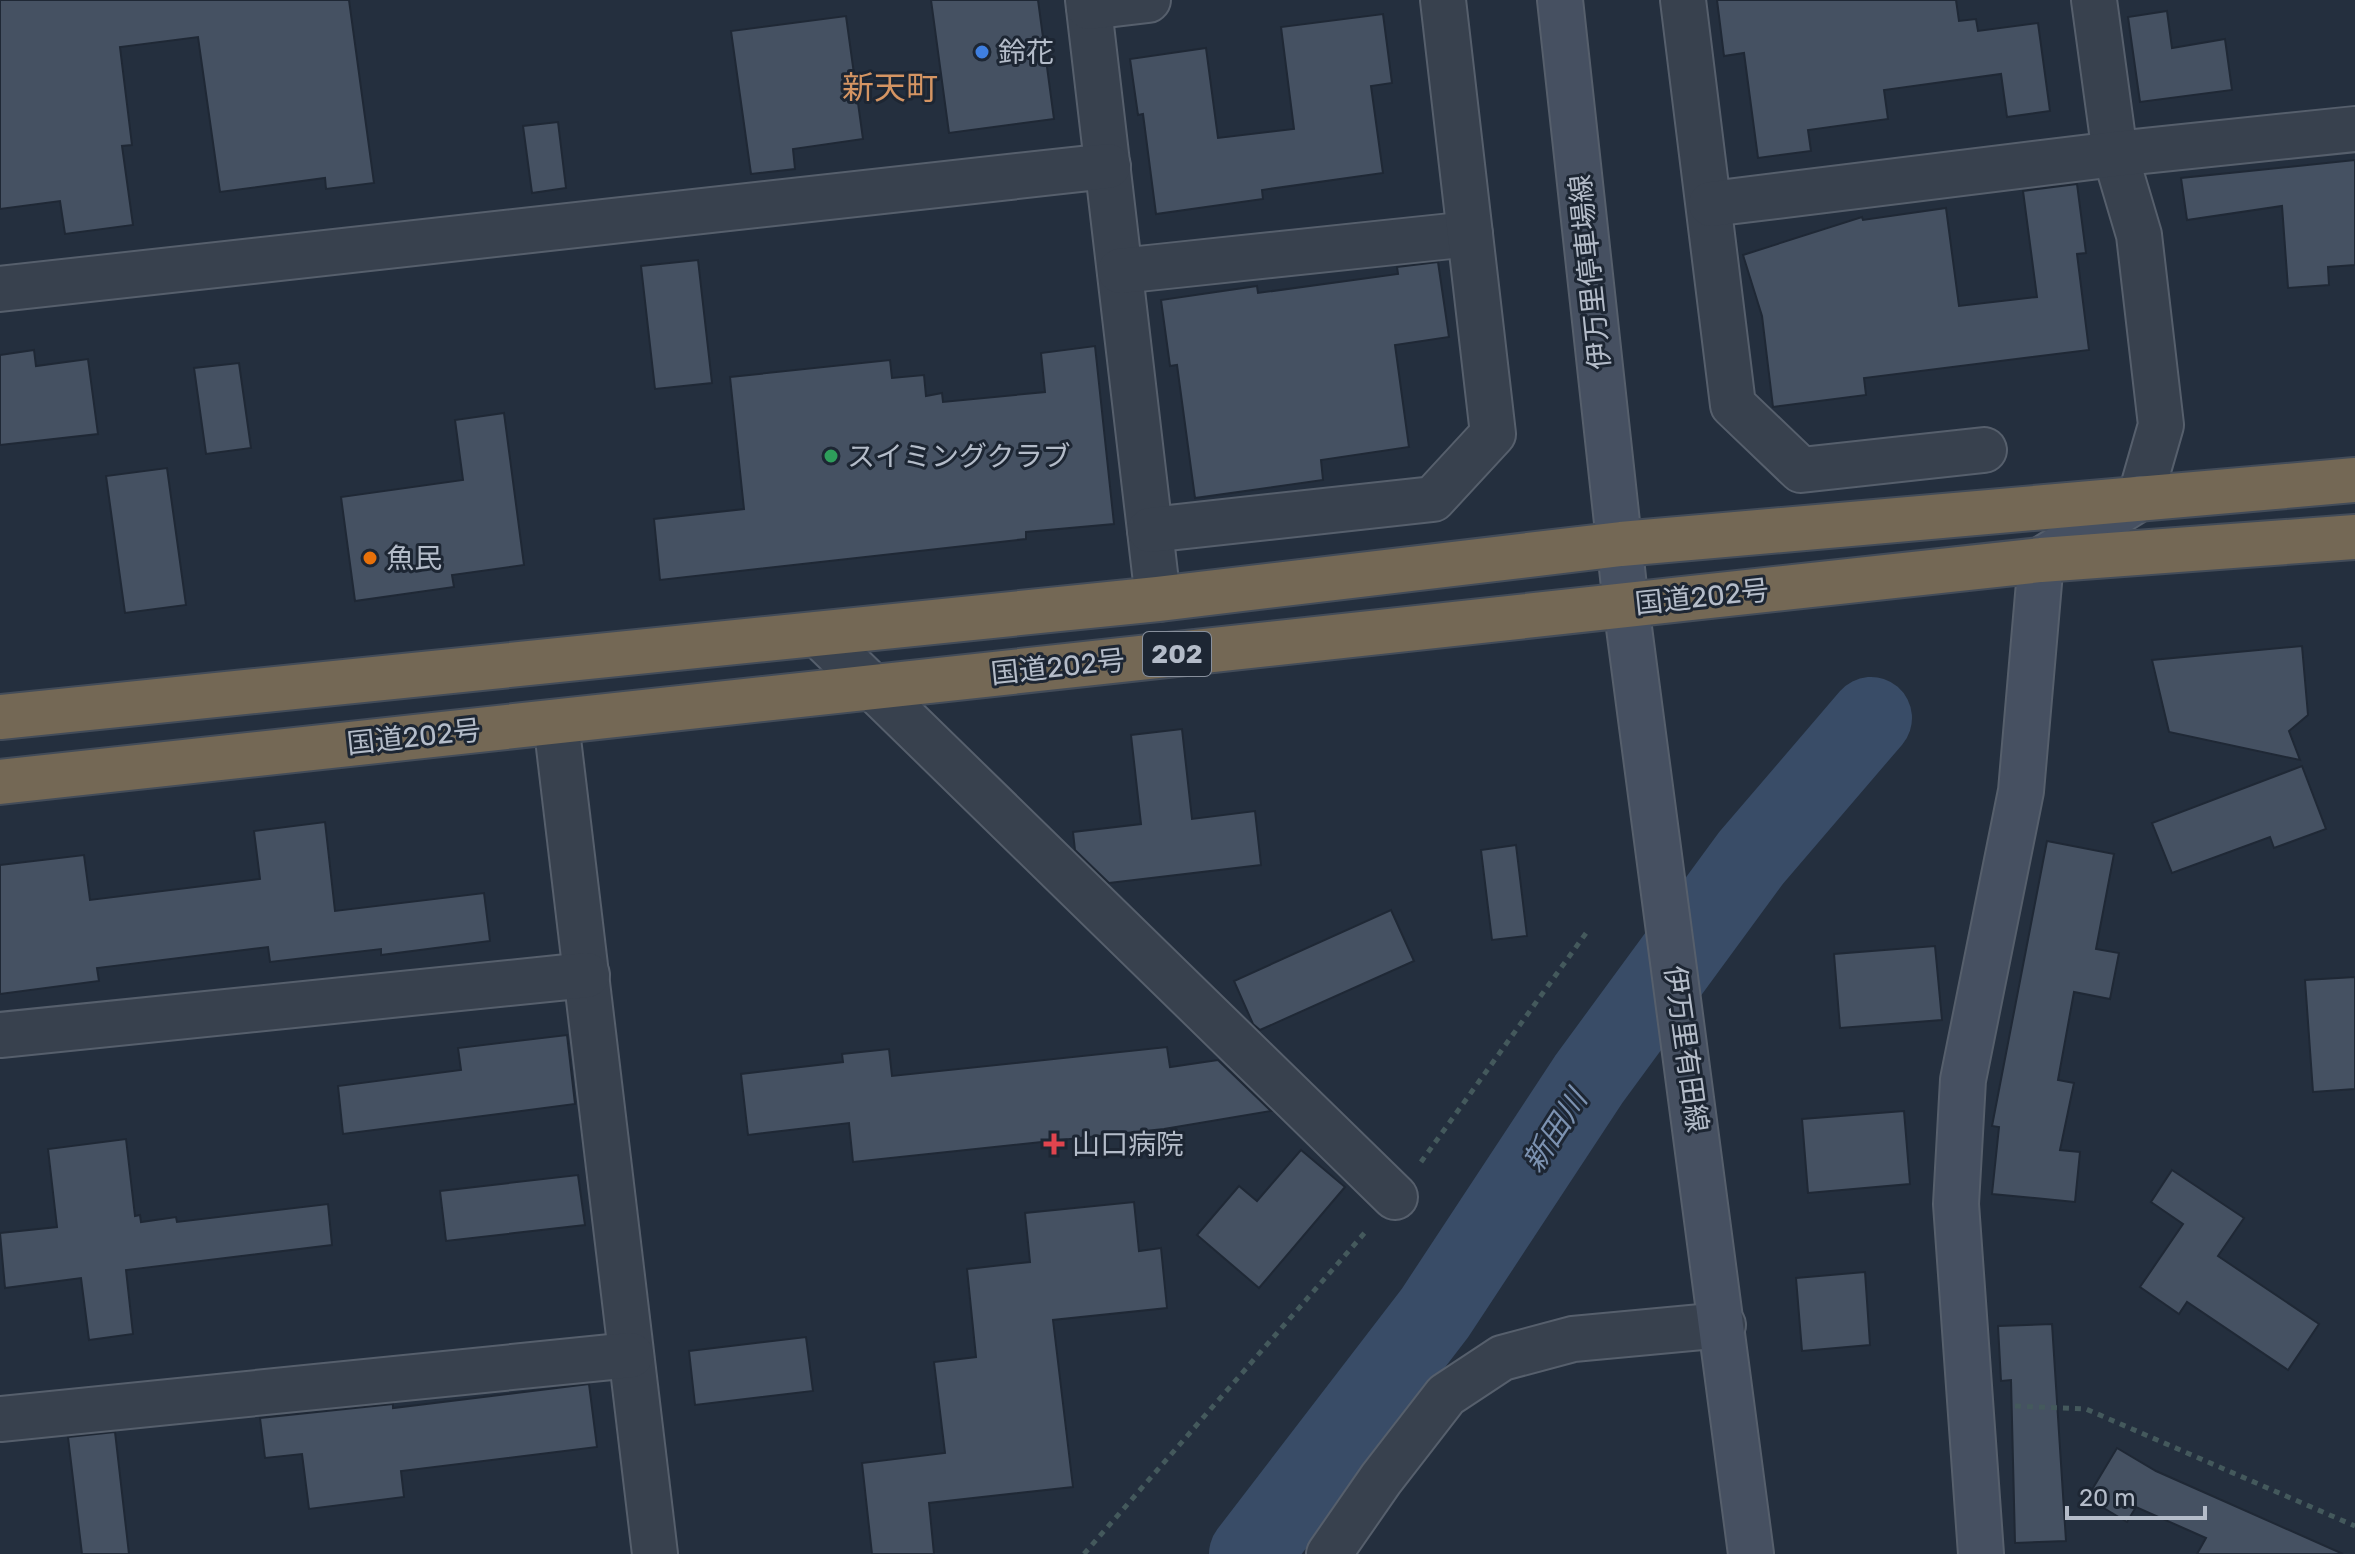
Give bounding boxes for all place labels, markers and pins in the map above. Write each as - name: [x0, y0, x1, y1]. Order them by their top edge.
- place label: 鈴花: [998, 36, 1054, 69]
- marker: 鈴花: [973, 43, 991, 61]
- place label: スイミングクラブ: [847, 440, 1070, 473]
- marker: スイミングクラブ: [822, 447, 840, 465]
- place label: 魚民: [386, 542, 442, 575]
- marker: 魚民: [361, 549, 379, 567]
- place label: 山口病院: [1072, 1128, 1184, 1161]
- marker: 山口病院: [1043, 1133, 1065, 1155]

